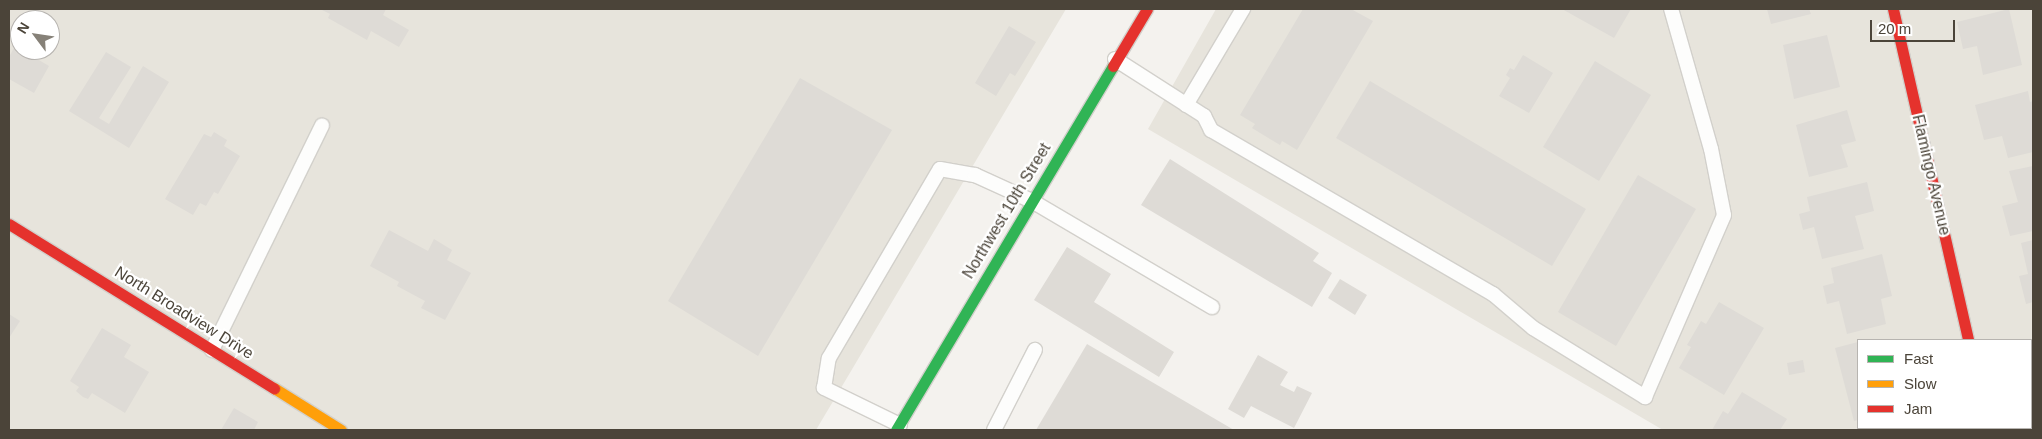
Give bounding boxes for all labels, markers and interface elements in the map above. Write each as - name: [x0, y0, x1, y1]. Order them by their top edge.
- north arrow: [10, 10, 60, 60]
- scale bar: [1872, 10, 1957, 42]
- text: N: [14, 19, 32, 36]
- text: 20 m: [1878, 20, 1911, 37]
- street label: Flamingo Avenue: [1908, 112, 1954, 238]
- street label: Northwest 10th Street: [959, 140, 1055, 282]
- street label: North Broadview Drive: [111, 262, 257, 364]
- legend: [1857, 339, 2032, 429]
- text: Fast: [1904, 350, 1933, 367]
- text: Slow: [1904, 375, 1937, 392]
- text: Jam: [1904, 400, 1932, 417]

